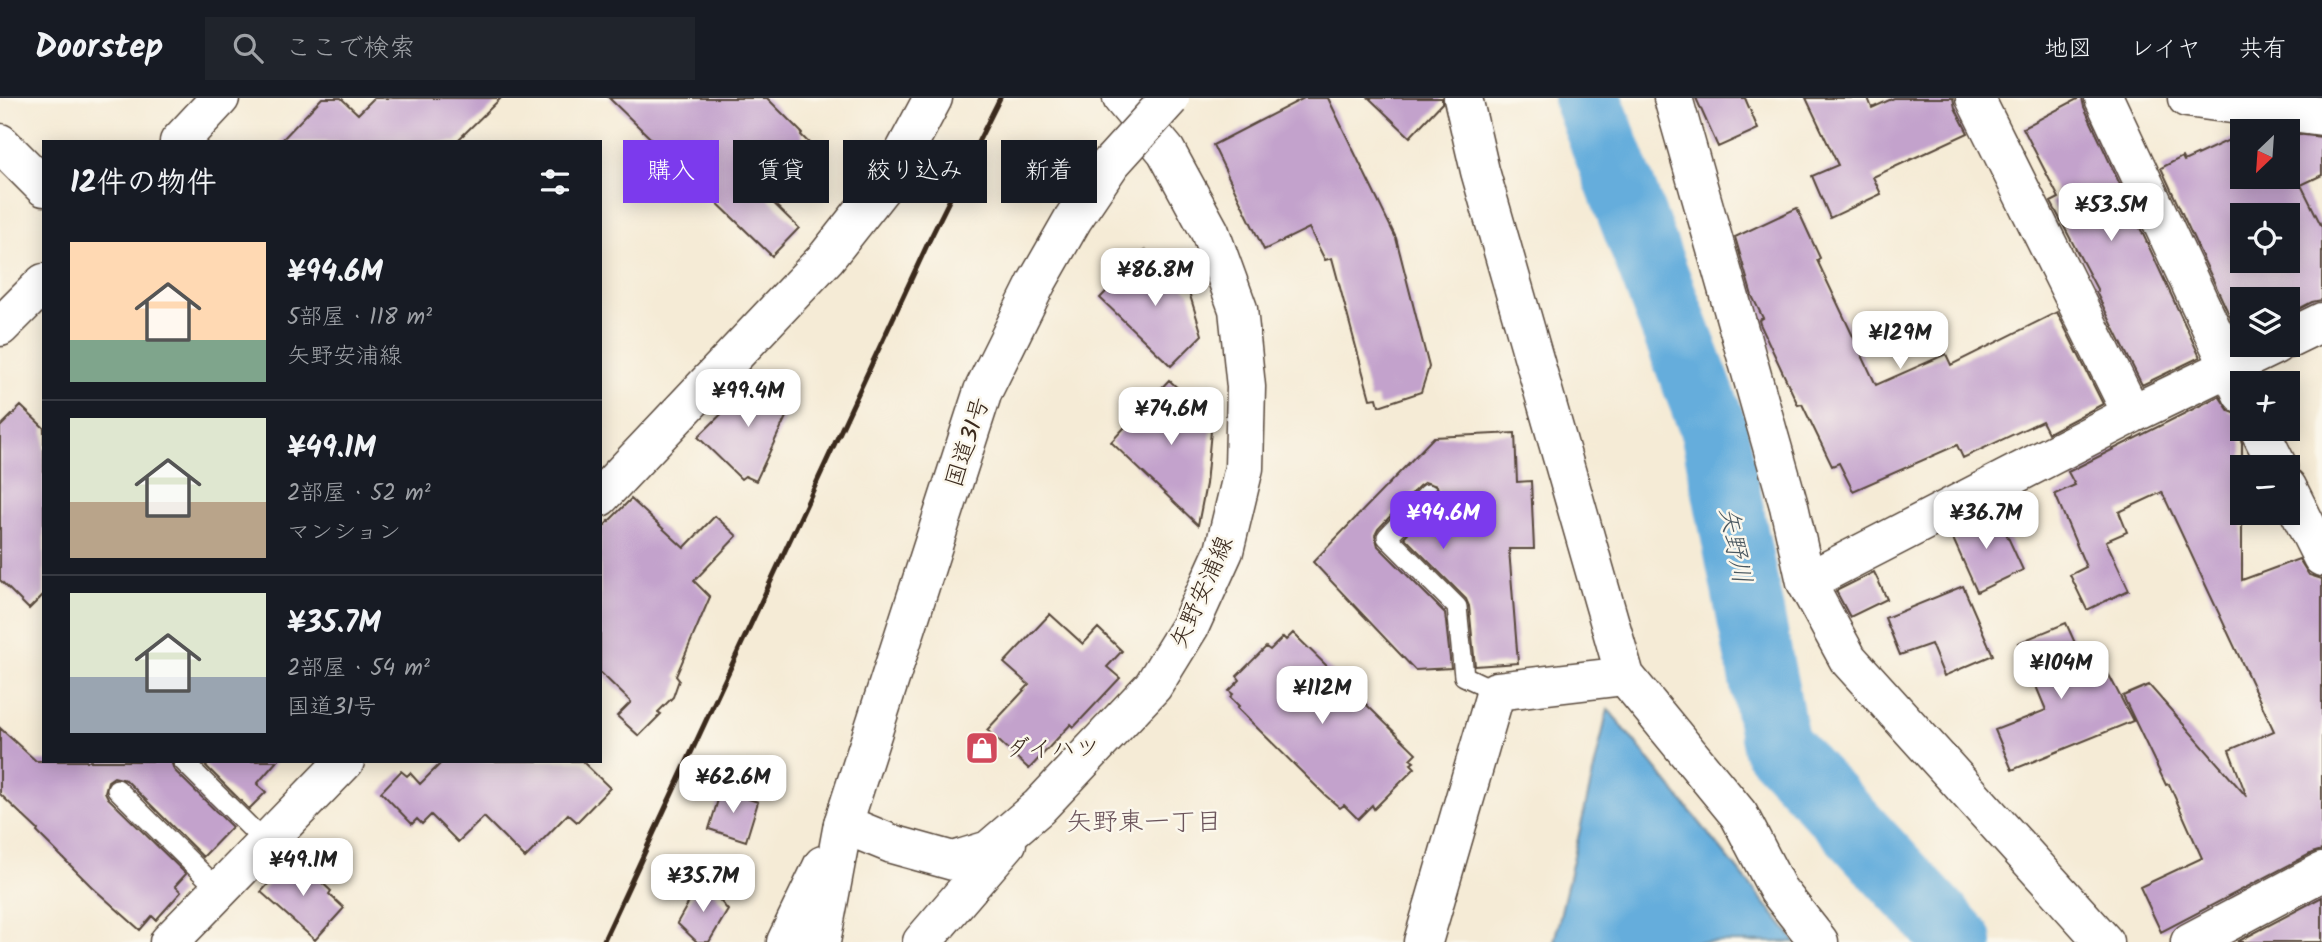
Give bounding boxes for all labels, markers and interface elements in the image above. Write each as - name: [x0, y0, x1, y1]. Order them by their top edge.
- search box: [205, 17, 695, 80]
- text: Doorstep: [35, 22, 163, 75]
- text: ここで検索: [285, 28, 415, 70]
- icon: search: [229, 29, 267, 67]
- text: 地図: [2044, 30, 2092, 69]
- text: レイヤ: [2130, 30, 2201, 69]
- text: 共有: [2239, 30, 2287, 69]
- north arrow: [2230, 119, 2300, 189]
- map controls: [2230, 119, 2300, 525]
- chip: 購入: [623, 140, 719, 203]
- chip: 賃貸: [733, 140, 829, 203]
- chip: 絞り込み: [843, 140, 987, 203]
- chip: 新着: [1001, 140, 1097, 203]
- text: 12件の物件: [70, 160, 217, 208]
- icon: filters: [536, 163, 574, 201]
- pin: ¥53.5M: [2054, 184, 2168, 243]
- text: ¥53.5M: [2075, 188, 2147, 224]
- button: locate: [2230, 203, 2300, 273]
- pin: ¥86.8M: [1098, 248, 1212, 308]
- text: ¥94.6M: [287, 249, 383, 297]
- text: ¥86.8M: [1117, 253, 1193, 289]
- icon: home: [126, 270, 210, 354]
- button: layers: [2230, 287, 2300, 357]
- text: 5部屋 · 118 m²: [287, 300, 432, 336]
- pin: ¥129M: [1851, 312, 1949, 371]
- text: ¥129M: [1868, 316, 1932, 352]
- text: 矢野安浦線: [287, 339, 402, 375]
- pin: ¥99.4M: [691, 370, 805, 429]
- button: +: [2230, 371, 2300, 441]
- text: ¥99.4M: [712, 374, 784, 410]
- pin: ¥74.6M: [1114, 388, 1228, 447]
- street label: 国道31号: [935, 392, 1001, 493]
- text: ¥74.6M: [1135, 392, 1207, 428]
- text: ¥49.1M: [287, 425, 376, 473]
- icon: home: [126, 446, 210, 530]
- button: −: [2230, 455, 2300, 525]
- text: 2部屋 · 52 m²: [287, 476, 431, 512]
- pin: ¥94.6M: [1386, 491, 1500, 551]
- pin: ¥36.7M: [1929, 491, 2043, 551]
- text: ¥94.6M: [1406, 496, 1480, 532]
- text: ¥36.7M: [1950, 496, 2022, 532]
- water label: 矢野川: [1706, 503, 1762, 588]
- text: マンション: [287, 515, 401, 551]
- street label: 矢野安浦線: [1160, 530, 1245, 655]
- text: ¥35.7M: [287, 600, 381, 648]
- icon: home: [126, 621, 210, 705]
- pin: ¥104M: [2012, 642, 2110, 701]
- text: ¥104M: [2030, 646, 2092, 682]
- text: 2部屋 · 54 m²: [287, 651, 430, 687]
- pin: ¥112M: [1273, 666, 1371, 726]
- text: ¥112M: [1293, 671, 1351, 707]
- text: 国道31号: [287, 690, 376, 726]
- shop icon: ダイハツ: [963, 729, 1001, 767]
- place label: ダイハツ: [1006, 730, 1100, 769]
- pin: ¥62.6M: [676, 756, 790, 815]
- text: ¥62.6M: [695, 760, 771, 796]
- district label: 矢野東一丁目: [1066, 802, 1222, 844]
- pin: ¥49.1M: [246, 838, 360, 898]
- text: ¥49.1M: [269, 843, 337, 879]
- pin: ¥35.7M: [646, 854, 760, 914]
- text: ¥35.7M: [667, 859, 739, 895]

